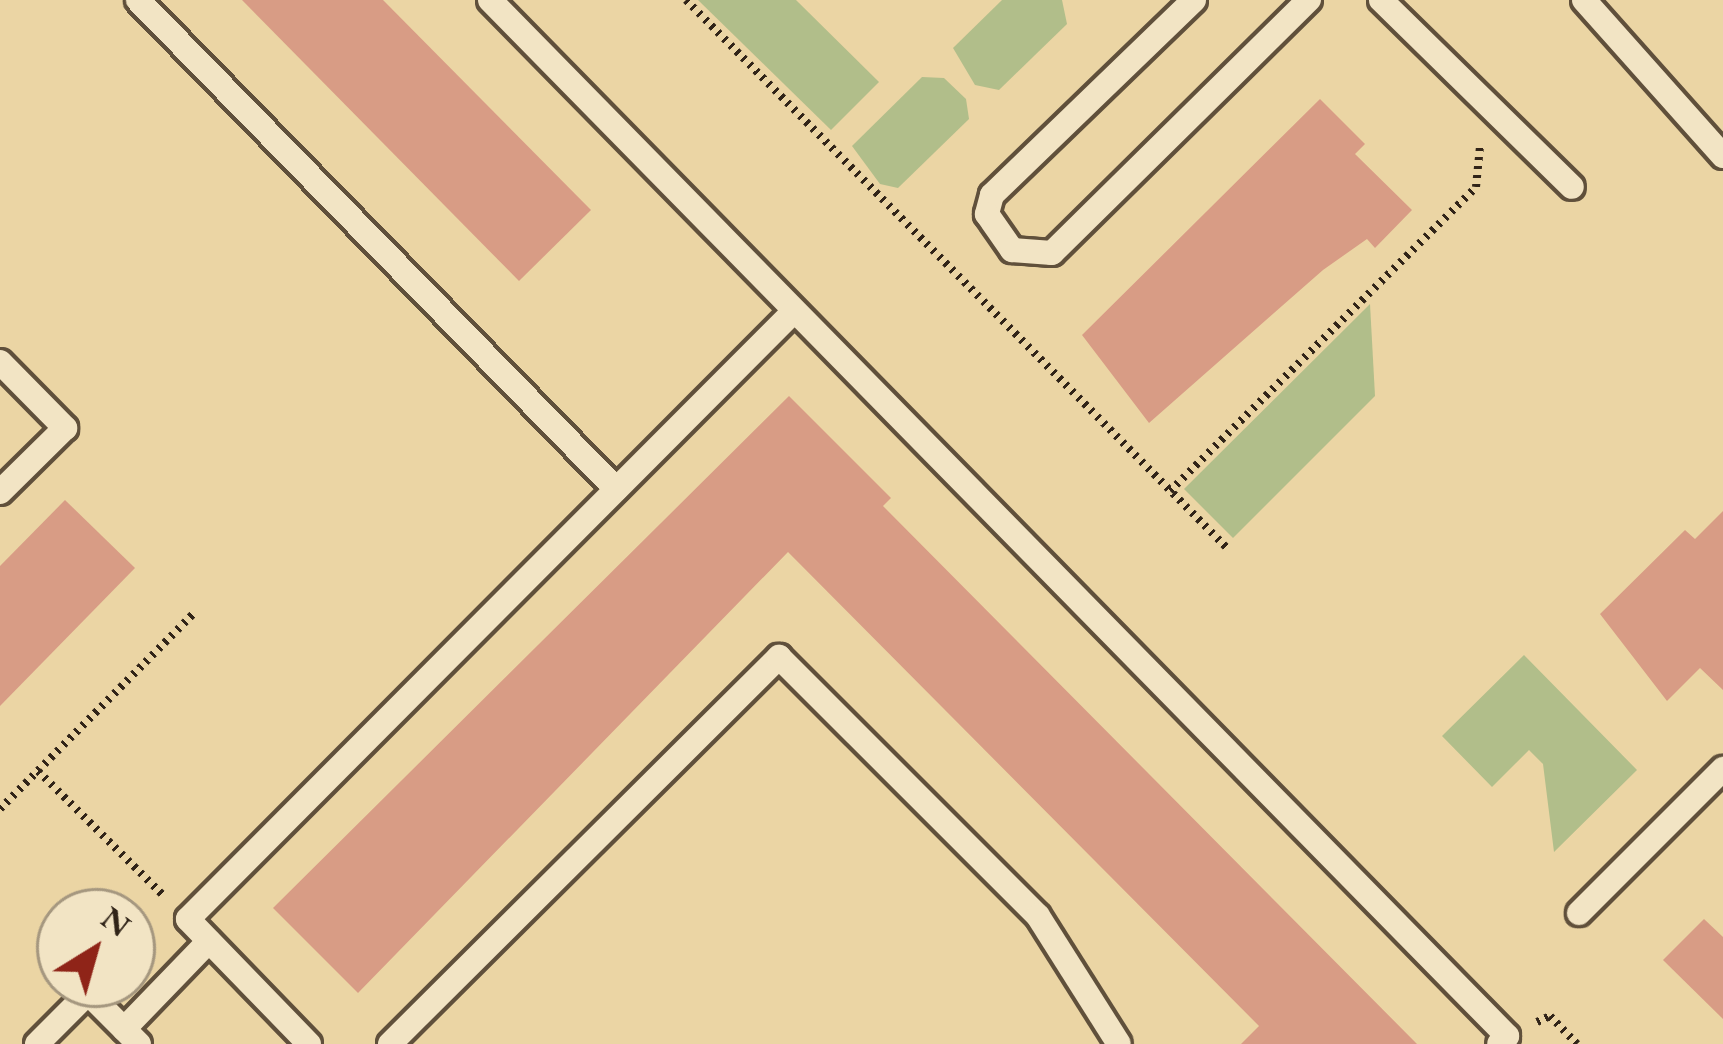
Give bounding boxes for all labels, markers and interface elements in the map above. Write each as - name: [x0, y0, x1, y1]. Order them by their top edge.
- north arrow: [36, 888, 156, 1008]
- text: N: [93, 896, 140, 946]

